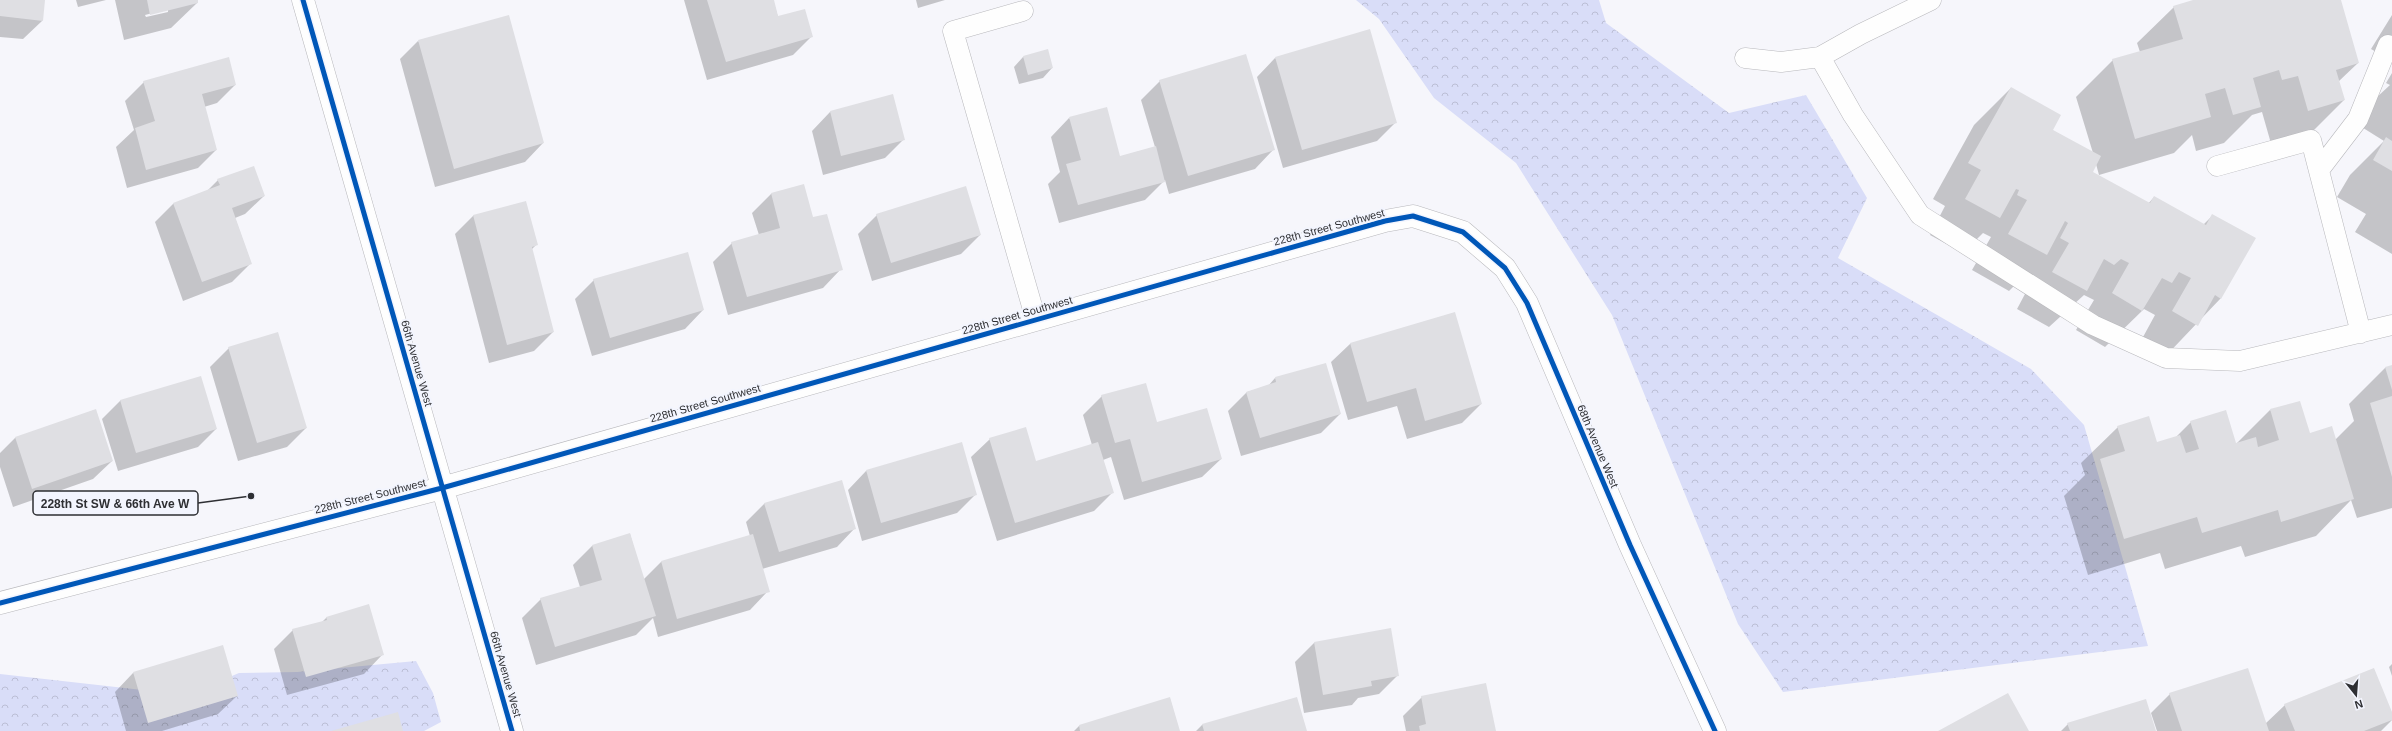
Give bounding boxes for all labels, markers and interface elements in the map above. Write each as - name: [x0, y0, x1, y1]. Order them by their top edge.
- street label: 228th Street Southwest: [1272, 206, 1386, 248]
- street label: 228th Street Southwest: [960, 293, 1074, 337]
- street label: 66th Avenue West: [399, 319, 435, 407]
- street label: 228th Street Southwest: [648, 381, 762, 425]
- street label: 68th Avenue West: [1575, 403, 1621, 489]
- street label: 228th Street Southwest: [313, 476, 427, 516]
- callout: 228th St SW & 66th Ave W: [33, 491, 198, 515]
- text: 228th St SW & 66th Ave W: [41, 497, 190, 511]
- street label: 66th Avenue West: [488, 630, 524, 718]
- north arrow: [2336, 675, 2376, 715]
- text: N: [2353, 698, 2364, 711]

